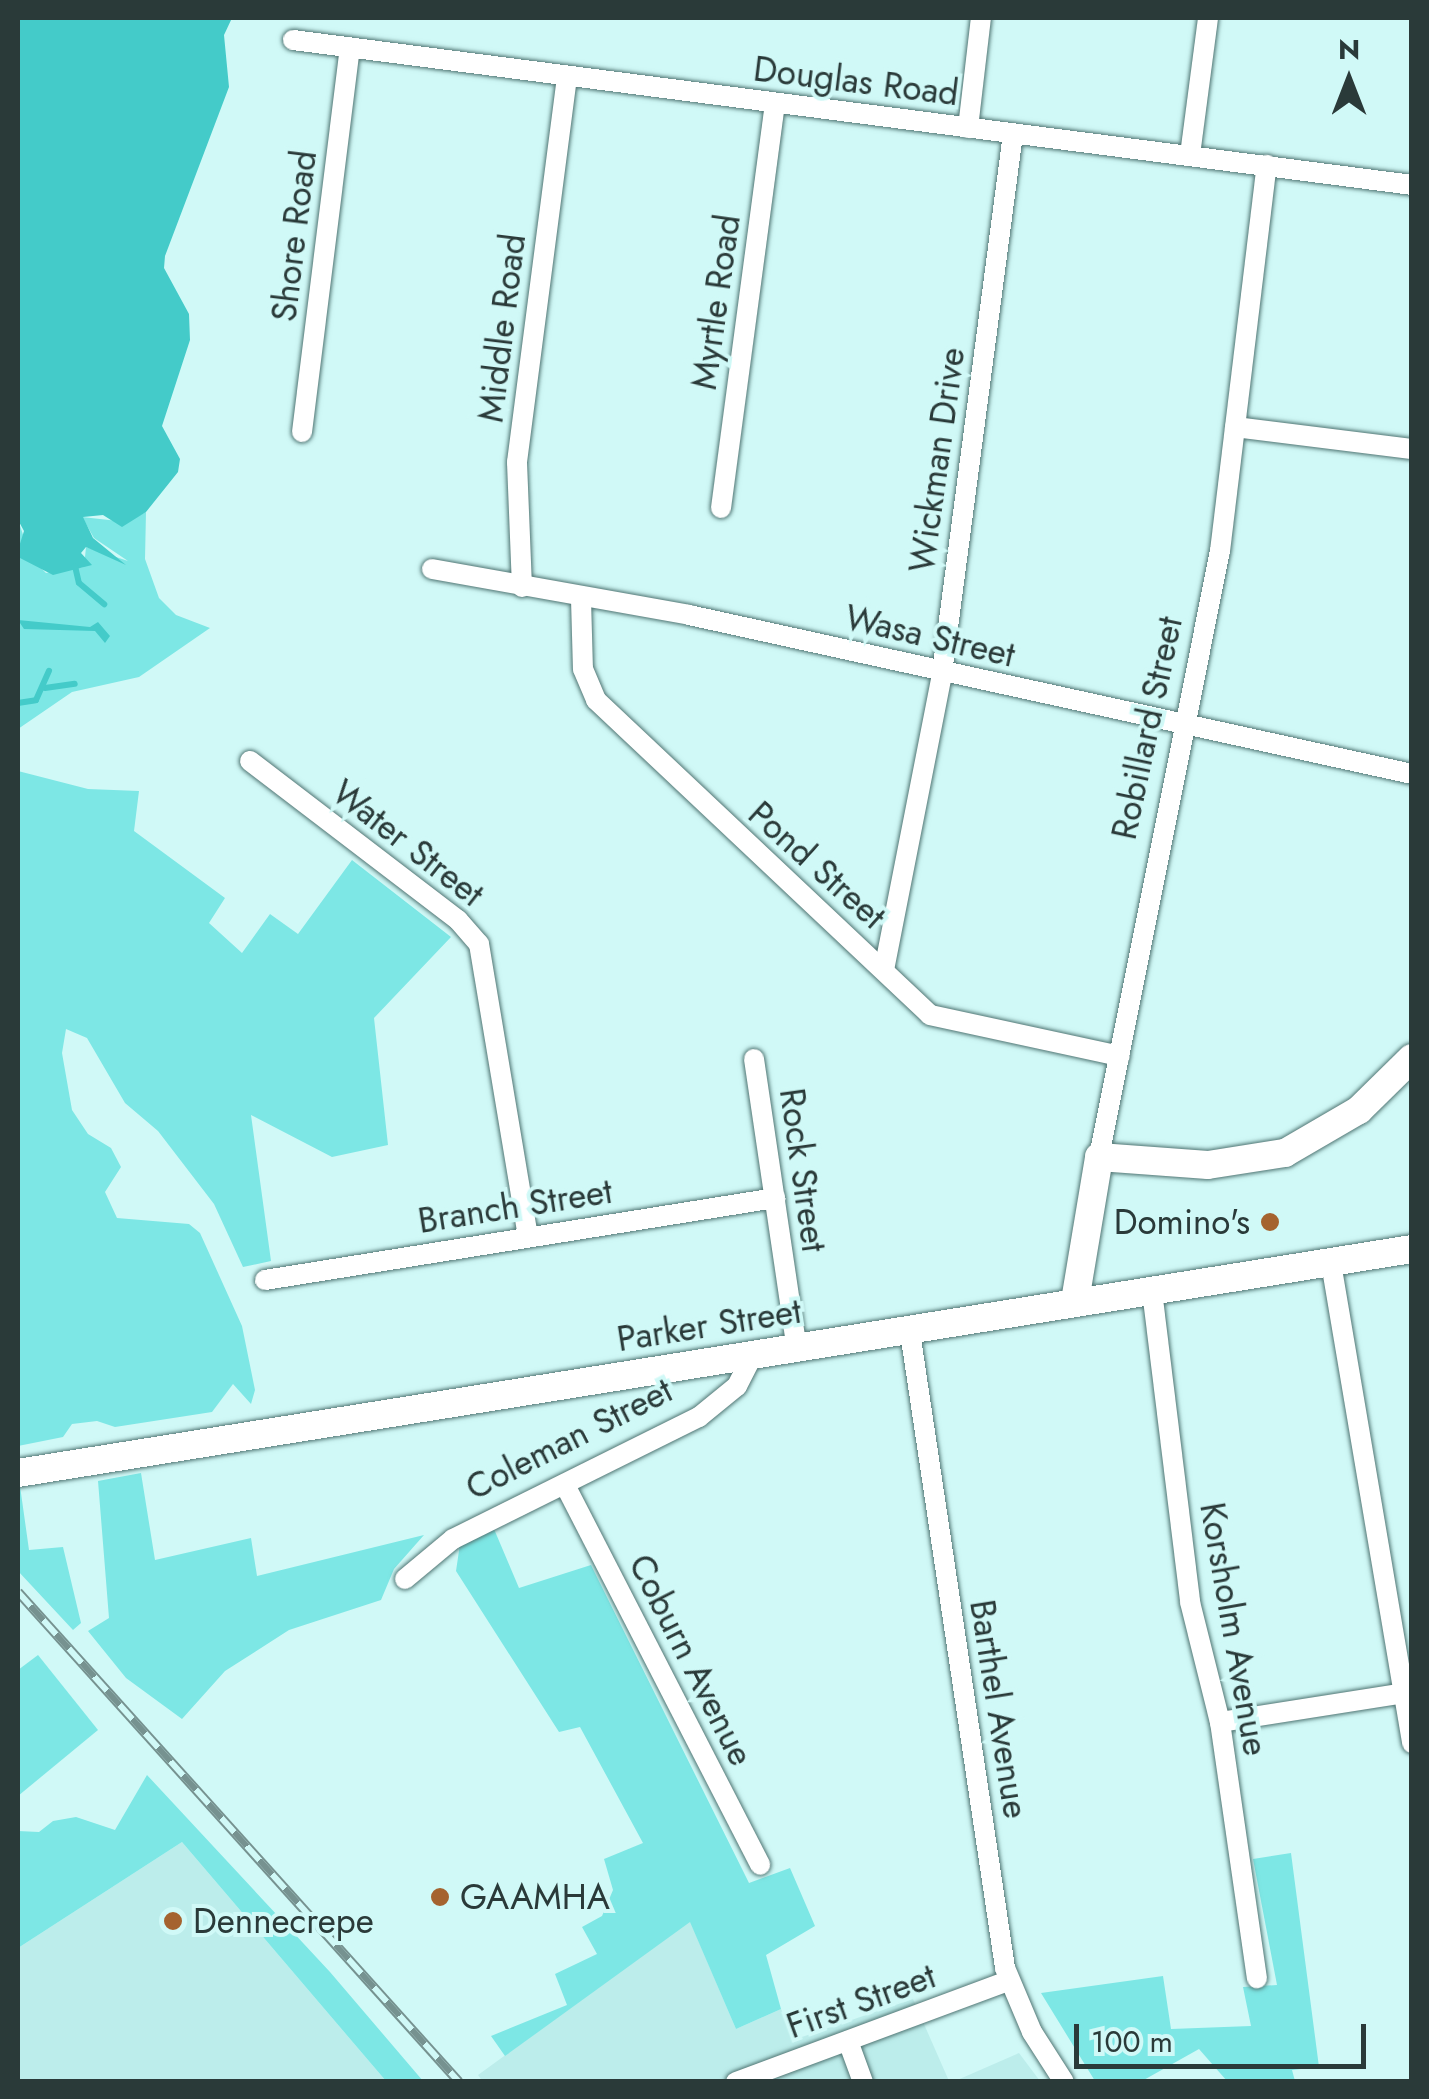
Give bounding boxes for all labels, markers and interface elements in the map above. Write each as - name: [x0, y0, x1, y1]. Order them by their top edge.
- text: N: [1338, 29, 1360, 70]
- north arrow: [1299, 30, 1399, 130]
- street label: Douglas Road: [751, 48, 961, 114]
- street label: Shore Road: [263, 148, 325, 324]
- street label: Myrtle Road: [683, 212, 749, 392]
- street label: Middle Road: [470, 231, 534, 425]
- street label: Wickman Drive: [900, 345, 974, 575]
- street label: Wasa Street: [841, 596, 1019, 676]
- street label: Robillard Street: [1103, 613, 1191, 843]
- street label: Water Street: [324, 771, 492, 915]
- street label: Pond Street: [740, 793, 894, 937]
- street label: Rock Street: [771, 1085, 835, 1255]
- street label: Branch Street: [415, 1170, 615, 1242]
- place label: Domino's: [1114, 1201, 1250, 1243]
- marker: Domino's: [1259, 1211, 1281, 1233]
- street label: Parker Street: [614, 1290, 804, 1360]
- street label: Coleman Street: [459, 1369, 679, 1509]
- street label: Korsholm Avenue: [1191, 1499, 1277, 1759]
- street label: Coburn Avenue: [620, 1547, 762, 1773]
- street label: Barthel Avenue: [961, 1597, 1037, 1821]
- place label: GAAMHA: [460, 1876, 610, 1918]
- marker: GAAMHA: [429, 1886, 451, 1908]
- place label: Dennecrepe: [193, 1900, 374, 1942]
- marker: Dennecrepe: [162, 1910, 184, 1932]
- street label: First Street: [781, 1955, 941, 2047]
- scale bar: [1079, 2004, 1372, 2066]
- text: 100 m: [1091, 2020, 1173, 2063]

